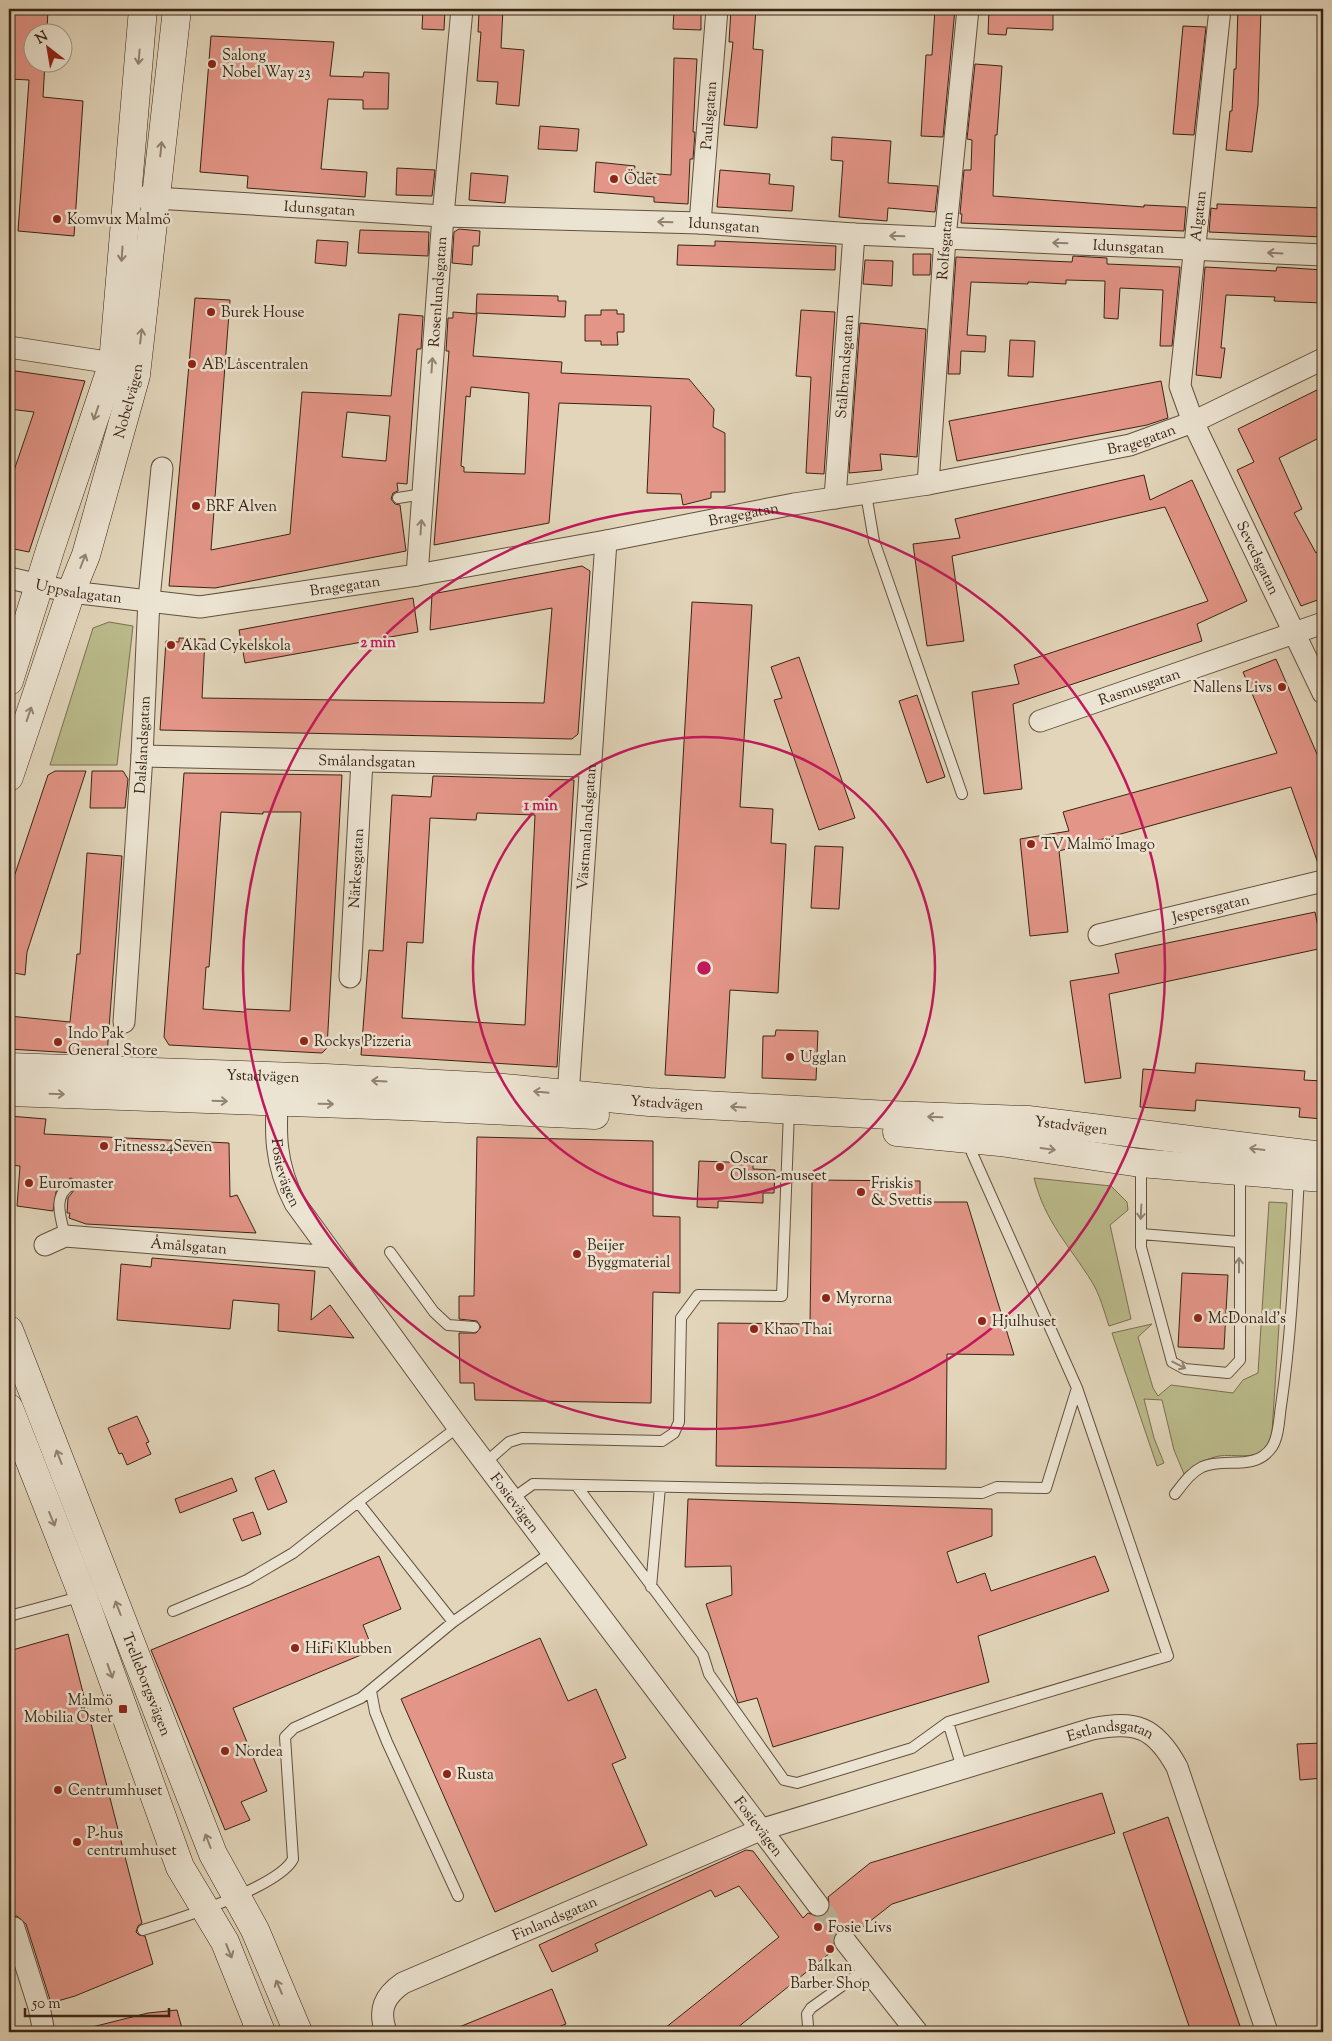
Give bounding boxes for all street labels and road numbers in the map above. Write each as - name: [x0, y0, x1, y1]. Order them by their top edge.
- street label: Paulsgatan: [697, 80, 723, 151]
- street label: Algatan: [1186, 189, 1213, 243]
- street label: Idunsgatan: [283, 197, 356, 222]
- street label: Rolfsgatan: [933, 210, 960, 281]
- street label: Idunsgatan: [688, 214, 761, 239]
- street label: Rosenlundsgatan: [425, 236, 454, 348]
- street label: Idunsgatan: [1092, 236, 1165, 260]
- street label: Stålbrandsgatan: [832, 314, 860, 419]
- street label: Nobelvägen: [110, 362, 149, 441]
- street label: Bragegatan: [1106, 420, 1179, 461]
- street label: Bragegatan: [707, 498, 781, 533]
- street label: Sevedsgatan: [1230, 518, 1284, 599]
- street label: Bragegatan: [309, 572, 382, 603]
- street label: Uppsalagatan: [33, 575, 123, 610]
- street label: Rasmusgatan: [1096, 664, 1184, 712]
- street label: Dalslandsgatan: [130, 695, 157, 794]
- street label: Smålandsgatan: [318, 751, 416, 774]
- street label: Västmanlandsgatan: [573, 763, 603, 891]
- street label: Närkesgatan: [345, 828, 370, 909]
- street label: Jespersgatan: [1169, 890, 1252, 929]
- street label: Ystadvägen: [226, 1066, 300, 1089]
- street label: Ystadvägen: [629, 1091, 704, 1117]
- street label: Ystadvägen: [1033, 1112, 1109, 1142]
- street label: Fosievägen: [265, 1138, 305, 1212]
- street label: Åmålsgatan: [150, 1233, 228, 1261]
- street label: Fosievägen: [484, 1469, 544, 1538]
- street label: Trelleborgsvägen: [116, 1630, 175, 1740]
- street label: Estlandsgatan: [1064, 1716, 1158, 1748]
- street label: Fosievägen: [728, 1793, 787, 1862]
- street label: Finlandsgatan: [509, 1892, 601, 1947]

